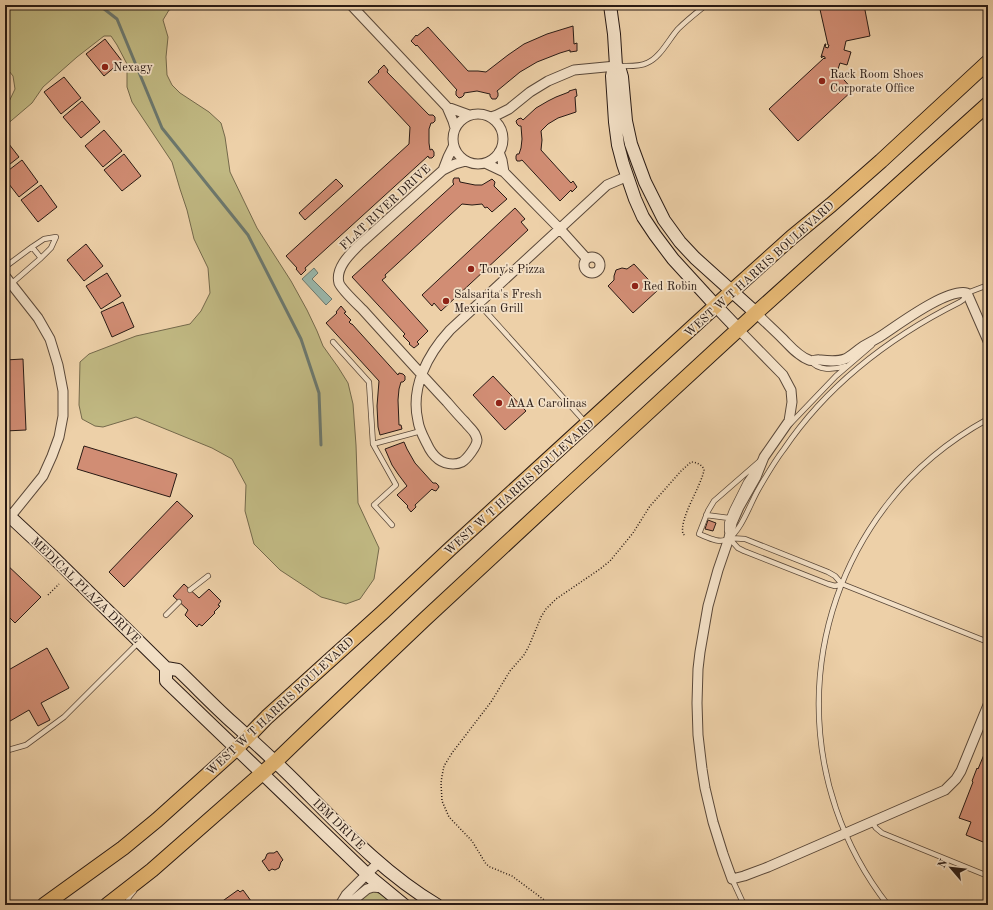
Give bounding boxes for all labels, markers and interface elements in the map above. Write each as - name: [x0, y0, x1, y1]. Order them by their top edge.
- marker: Nexagy: [100, 62, 110, 72]
- place label: Nexagy: [113, 62, 153, 74]
- place label: Rack Room Shoes Corporate Office: [830, 69, 923, 95]
- marker: Rack Room Shoes Corporate Office: [817, 76, 827, 86]
- street label: FLAT RIVER DRIVE: [338, 163, 433, 253]
- street label: WEST W T HARRIS BOULEVARD: [683, 200, 837, 340]
- marker: Tony's Pizza: [466, 264, 476, 274]
- place label: Tony's Pizza: [479, 264, 545, 276]
- marker: Red Robin: [630, 281, 640, 291]
- place label: Red Robin: [643, 281, 698, 293]
- place label: Salsarita's Fresh Mexican Grill: [454, 289, 542, 315]
- marker: Salsarita's Fresh Mexican Grill: [441, 296, 451, 306]
- marker: AAA Carolinas: [494, 398, 504, 408]
- place label: AAA Carolinas: [507, 398, 587, 410]
- street label: WEST W T HARRIS BOULEVARD: [443, 418, 597, 558]
- street label: MEDICAL PLAZA DRIVE: [28, 536, 142, 646]
- street label: WEST W T HARRIS BOULEVARD: [205, 635, 357, 778]
- street label: IBM DRIVE: [310, 797, 366, 852]
- north arrow: [931, 848, 971, 888]
- text: N: [937, 857, 951, 870]

